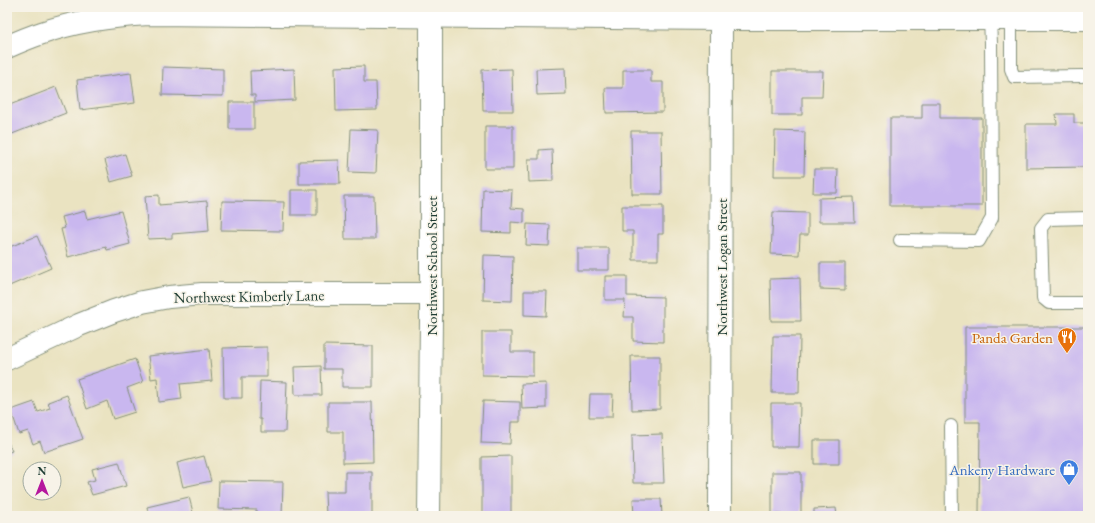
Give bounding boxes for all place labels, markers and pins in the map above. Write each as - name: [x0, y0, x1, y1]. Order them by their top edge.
- restaurant icon: Panda Garden: [1056, 326, 1078, 354]
- place label: Panda Garden: [972, 328, 1053, 347]
- shop icon: Ankeny Hardware: [1058, 458, 1080, 486]
- place label: Ankeny Hardware: [948, 460, 1055, 479]

